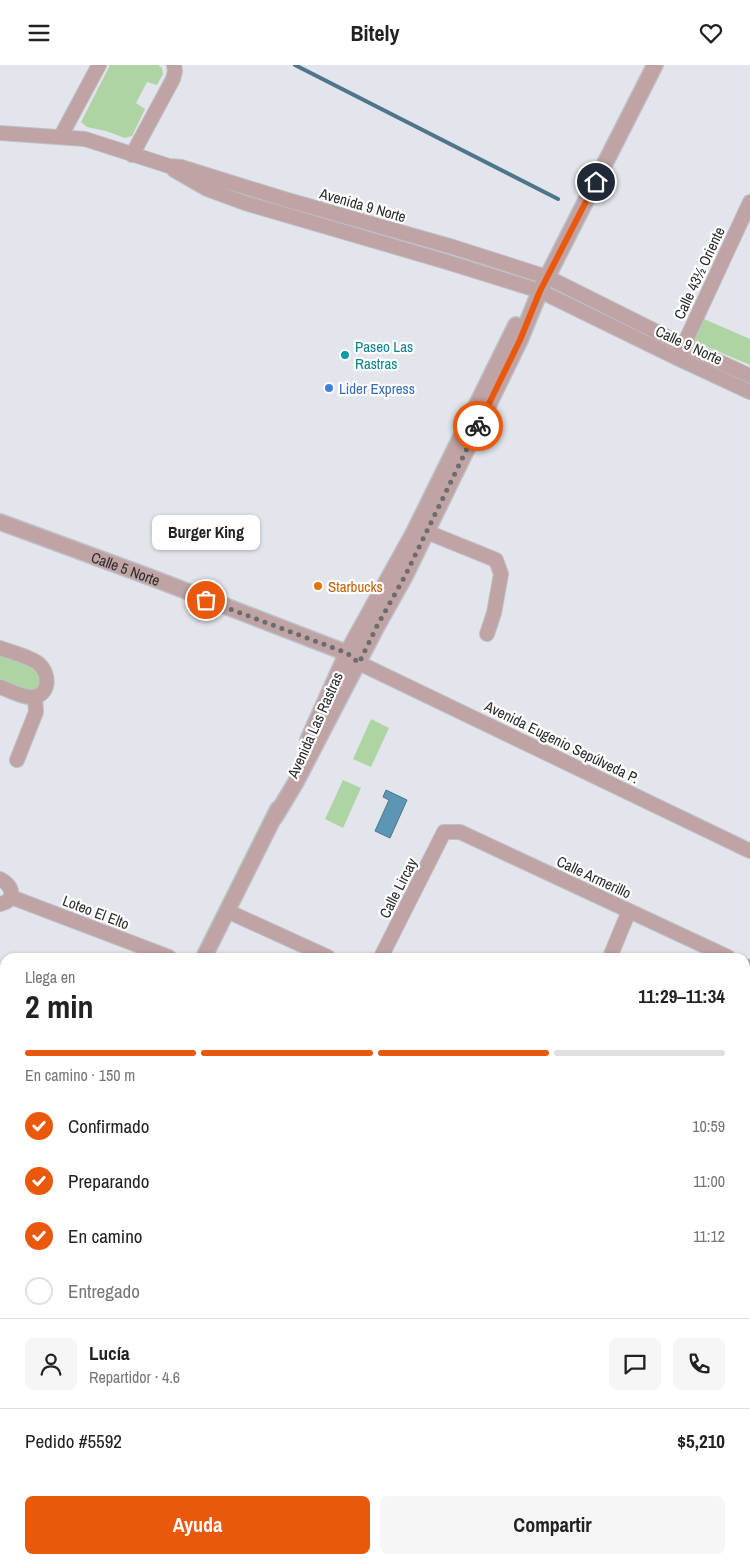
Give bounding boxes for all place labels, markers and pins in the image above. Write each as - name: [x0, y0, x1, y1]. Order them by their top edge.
- pin: [575, 161, 617, 203]
- place label: Paseo Las Rastras: [355, 336, 413, 374]
- marker: Paseo Las Rastras: [339, 349, 351, 361]
- place label: Lider Express: [339, 378, 415, 399]
- marker: Lider Express: [323, 382, 335, 394]
- callout: Burger King: [152, 515, 260, 550]
- place label: Starbucks: [328, 576, 383, 597]
- pin: [185, 579, 227, 621]
- marker: Starbucks: [312, 580, 324, 592]

